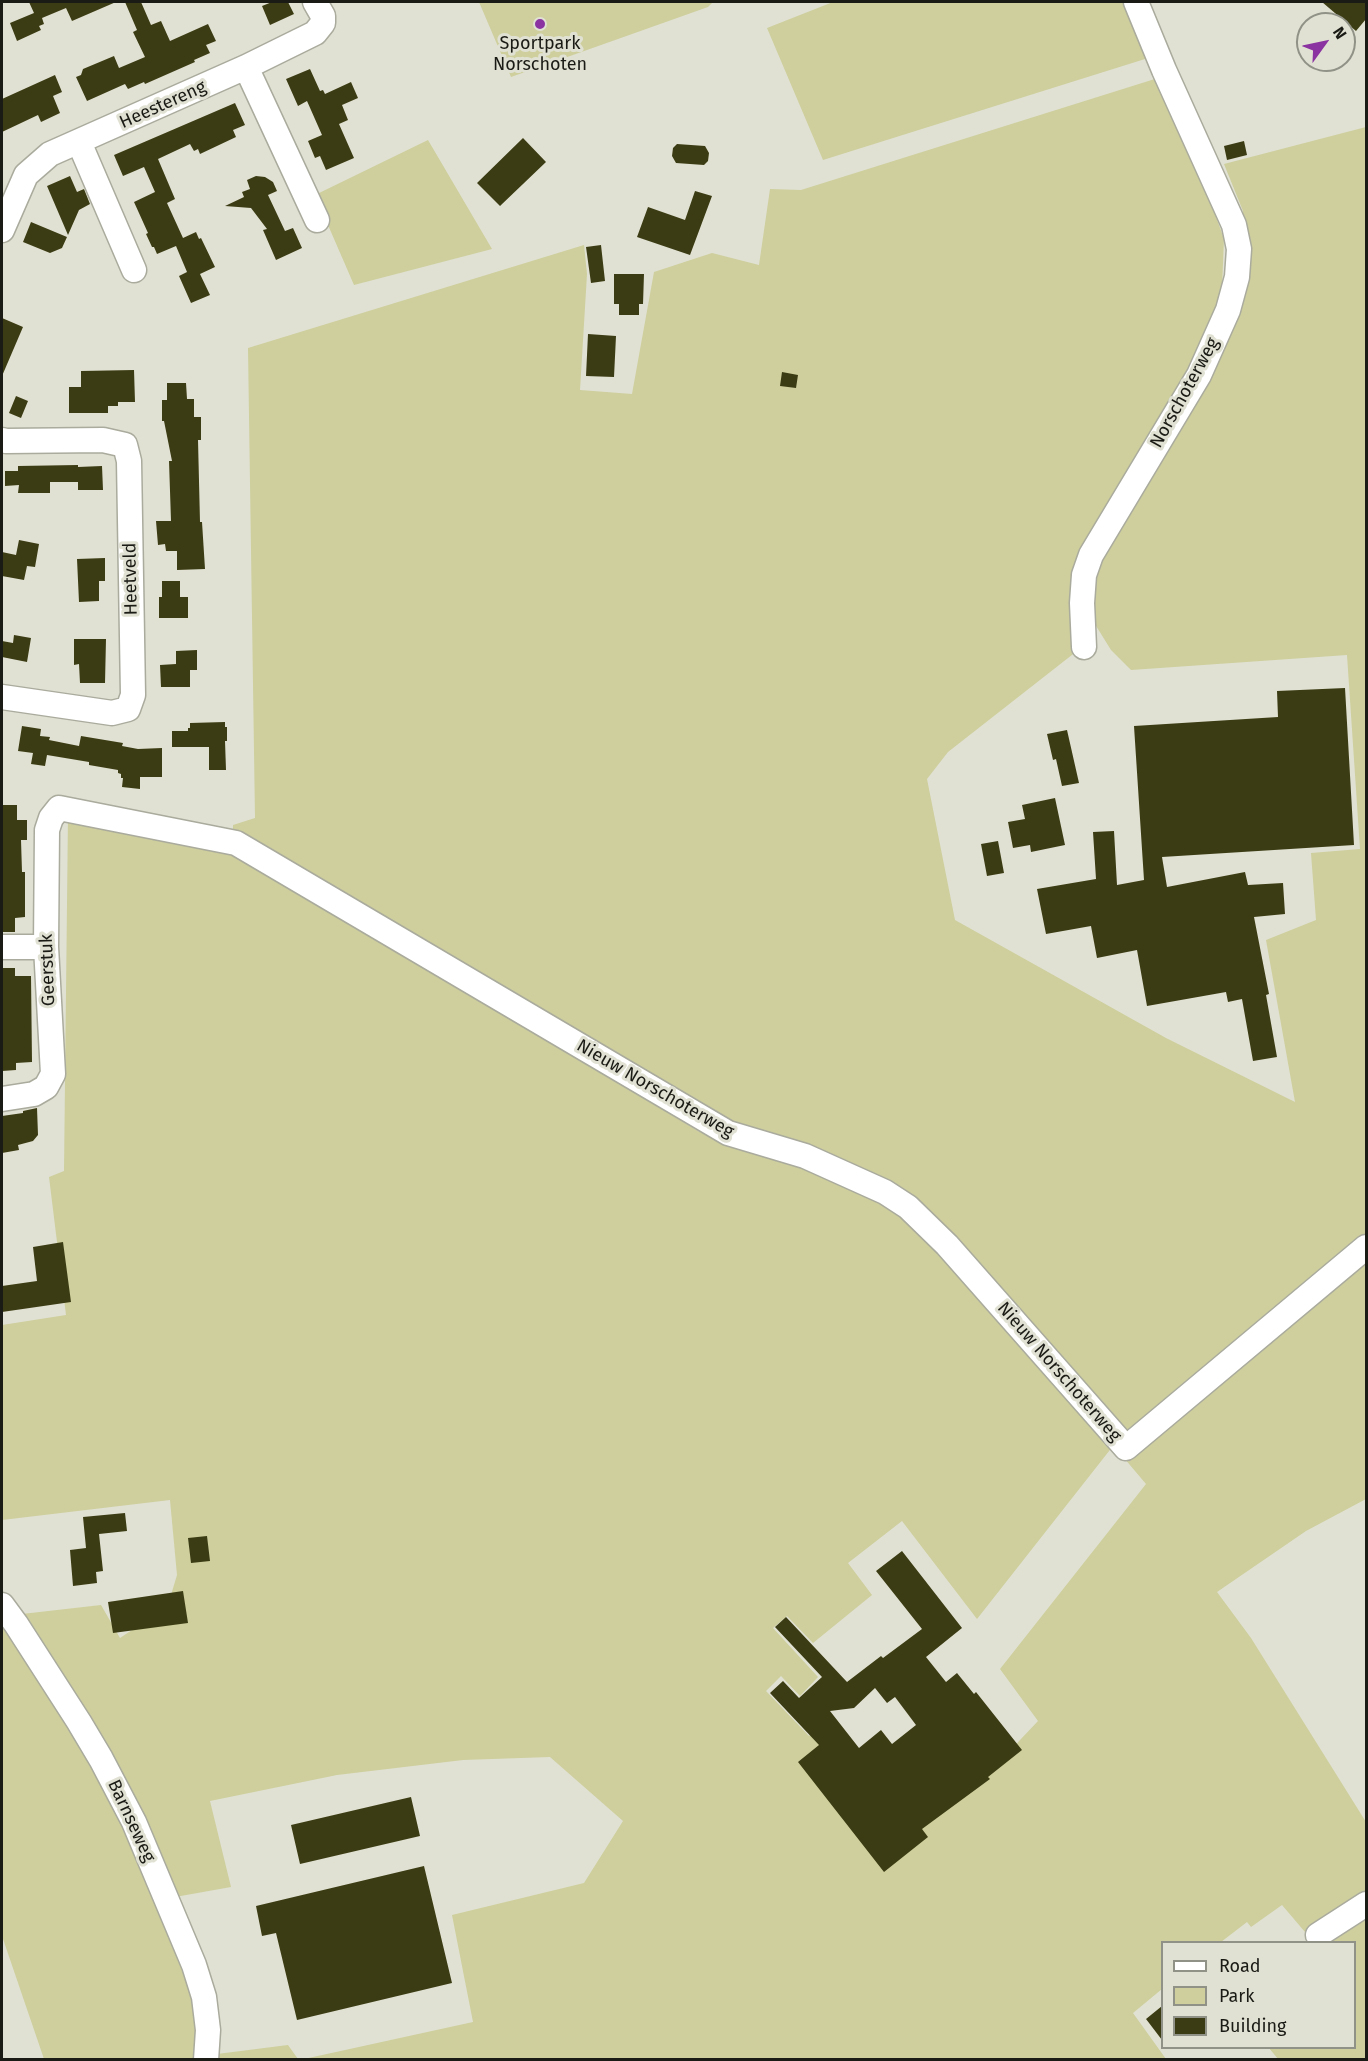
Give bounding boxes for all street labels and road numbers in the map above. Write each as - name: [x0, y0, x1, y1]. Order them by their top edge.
- street label: Heestereng: [116, 76, 210, 134]
- street label: Norschoterweg: [1146, 334, 1224, 452]
- street label: Heetveld: [120, 542, 142, 616]
- street label: Geerstuk: [36, 934, 60, 1006]
- street label: Nieuw Norschoterweg: [573, 1035, 737, 1143]
- street label: Nieuw Norschoterweg: [992, 1298, 1126, 1446]
- street label: Barnseweg: [103, 1776, 159, 1866]

